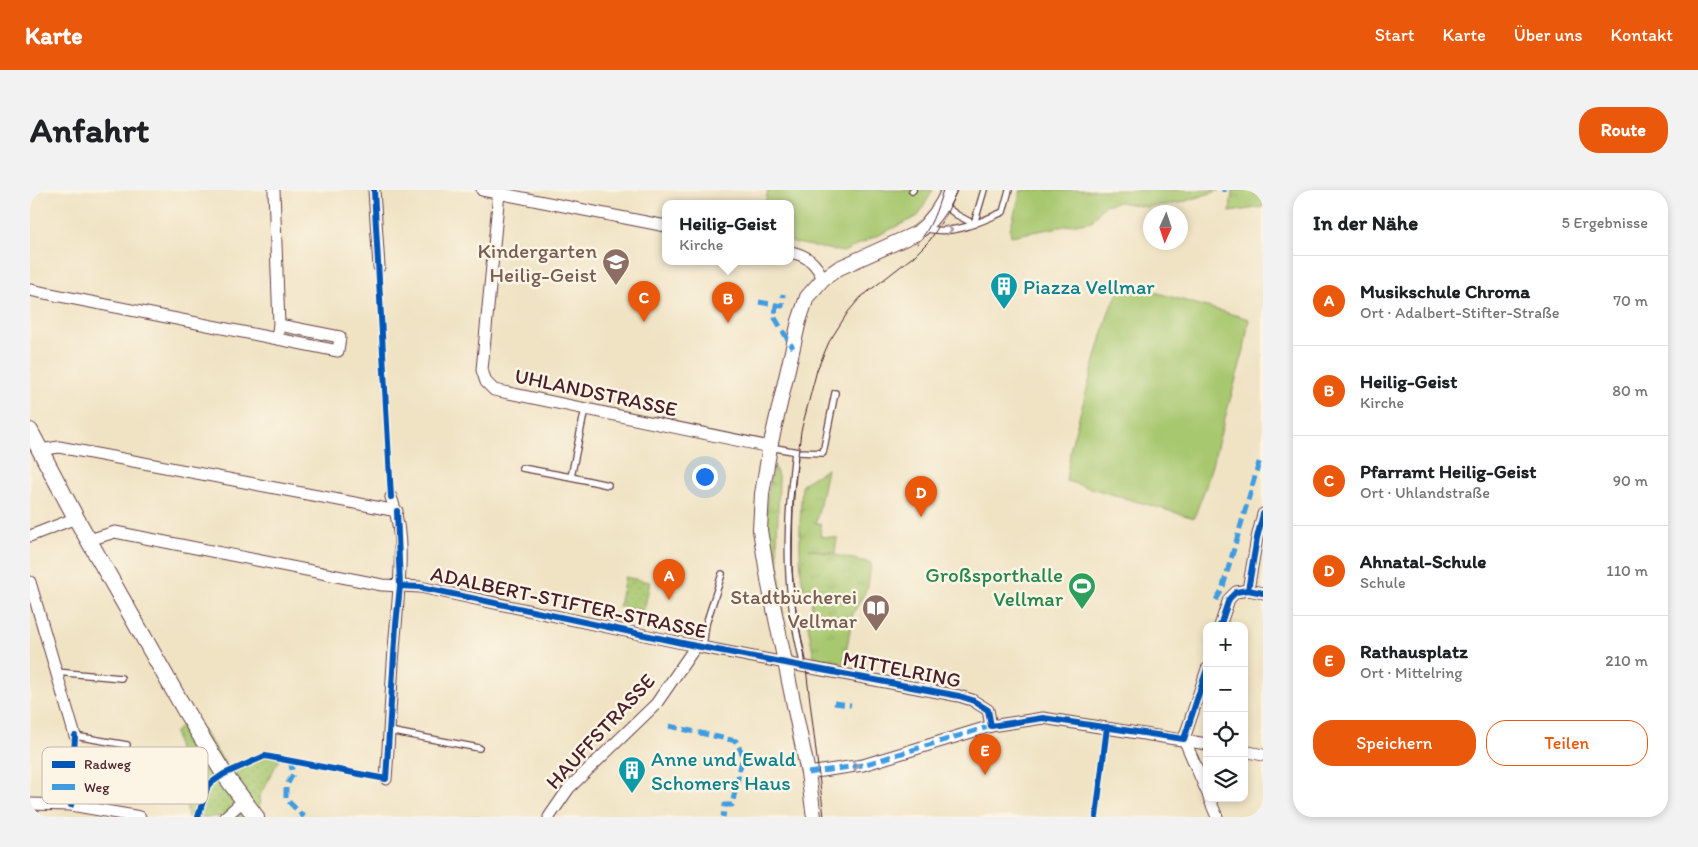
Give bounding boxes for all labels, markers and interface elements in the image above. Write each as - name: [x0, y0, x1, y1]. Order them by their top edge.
- text: Karte: [25, 21, 83, 50]
- text: Start: [1375, 24, 1414, 46]
- text: Karte: [1442, 24, 1486, 46]
- text: Über uns: [1514, 24, 1583, 46]
- text: Kontakt: [1611, 24, 1673, 46]
- button: Route: [1579, 107, 1668, 153]
- text: Anfahrt: [30, 109, 149, 151]
- popup: [662, 200, 794, 265]
- north arrow: [1143, 205, 1188, 250]
- text: In der Nähe: [1313, 210, 1418, 235]
- text: Heilig-Geist: [679, 212, 777, 235]
- text: 5 Ergebnisse: [1562, 213, 1648, 232]
- one-way arrow: [946, 225, 954, 236]
- text: Kirche: [679, 235, 723, 254]
- place label: Kindergarten Heilig-Geist: [477, 238, 597, 287]
- school or university icon: Kindergarten Heilig-Geist: [601, 247, 631, 286]
- building icon: Piazza Vellmar: [989, 271, 1019, 310]
- place label: Piazza Vellmar: [1023, 274, 1155, 299]
- text: Musikschule Chroma: [1360, 280, 1530, 303]
- pin: C: [628, 281, 660, 322]
- pin: B: [712, 282, 744, 323]
- text: A: [1324, 291, 1334, 310]
- text: 70 m: [1613, 291, 1648, 310]
- text: Ort · Adalbert-Stifter-Straße: [1360, 303, 1560, 322]
- street label: UHLANDSTRASSE: [512, 363, 680, 421]
- text: Heilig-Geist: [1360, 370, 1457, 393]
- text: B: [1324, 381, 1334, 400]
- text: 80 m: [1612, 381, 1648, 400]
- text: Kirche: [1360, 393, 1404, 412]
- text: Pfarramt Heilig-Geist: [1360, 460, 1536, 483]
- your location: [692, 464, 718, 490]
- text: C: [1324, 471, 1334, 490]
- text: 90 m: [1613, 471, 1648, 490]
- pin: D: [905, 476, 937, 517]
- text: Ort · Uhlandstraße: [1360, 483, 1490, 502]
- text: Ahnatal-Schule: [1360, 550, 1486, 573]
- pin: A: [653, 559, 685, 600]
- street label: ADALBERT-STIFTER-STRASSE: [429, 560, 709, 644]
- text: D: [1324, 561, 1334, 580]
- text: 110 m: [1606, 561, 1648, 580]
- place label: Großsporthalle Vellmar: [925, 562, 1064, 611]
- sports icon: Großsporthalle Vellmar: [1067, 571, 1097, 610]
- text: Schule: [1360, 573, 1406, 592]
- place label: Stadtbücherei Vellmar: [730, 584, 858, 633]
- library icon: Stadtbücherei Vellmar: [861, 593, 891, 632]
- map controls: [1203, 622, 1248, 802]
- button: +: [1203, 622, 1248, 667]
- text: Rathausplatz: [1360, 640, 1468, 663]
- street label: MITTELRING: [841, 645, 963, 693]
- text: E: [1325, 651, 1333, 670]
- text: 210 m: [1605, 651, 1648, 670]
- text: Ort · Mittelring: [1360, 663, 1463, 682]
- button: −: [1203, 667, 1248, 712]
- street label: HAUFFSTRASSE: [540, 668, 660, 794]
- button: locate: [1203, 712, 1248, 757]
- button: Speichern: [1313, 720, 1476, 766]
- button: Teilen: [1486, 720, 1648, 766]
- pin: E: [969, 734, 1001, 775]
- place label: Anne und Ewald Schomers Haus: [651, 746, 797, 795]
- legend: [42, 747, 208, 804]
- building icon: Anne und Ewald Schomers Haus: [617, 755, 647, 794]
- text: Radweg: [84, 756, 132, 773]
- button: layers: [1203, 757, 1248, 802]
- one-way arrow: [852, 762, 861, 772]
- text: Weg: [84, 779, 110, 796]

